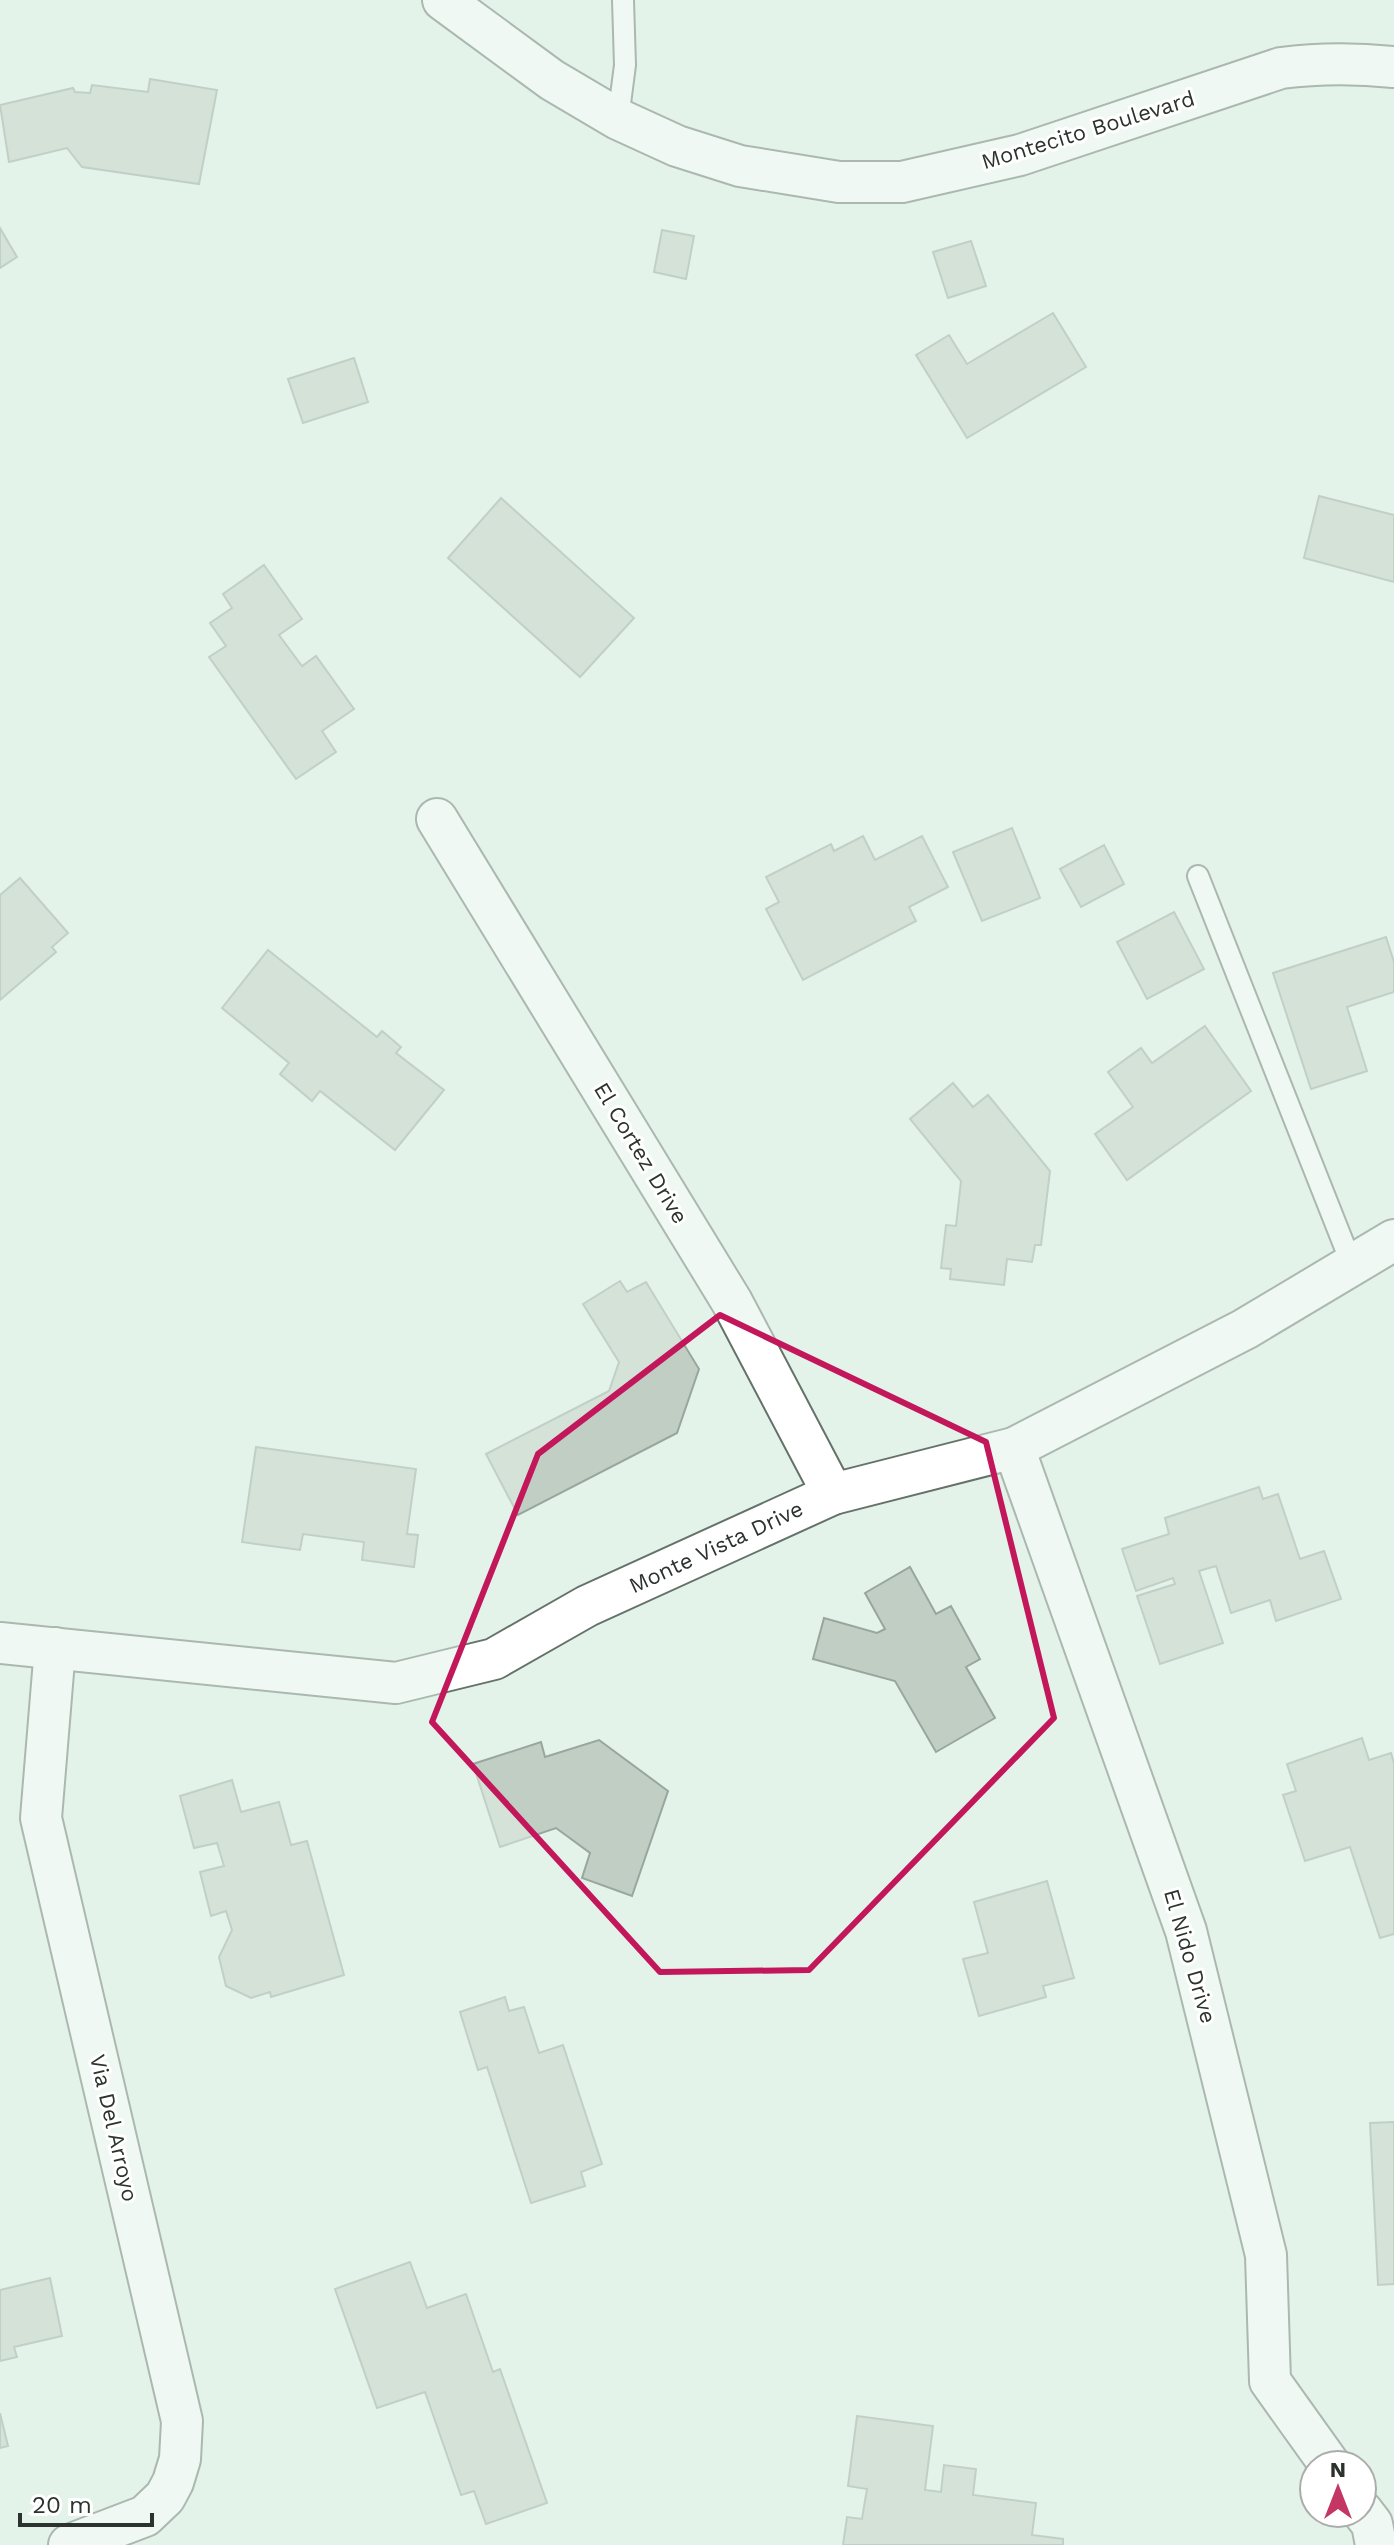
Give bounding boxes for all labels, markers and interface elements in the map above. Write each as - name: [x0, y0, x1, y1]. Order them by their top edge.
- street label: Montecito Boulevard: [978, 86, 1198, 174]
- street label: El Cortez Drive: [589, 1078, 693, 1228]
- street label: Monte Vista Drive: [625, 1496, 807, 1598]
- street label: El Nido Drive: [1159, 1886, 1221, 2026]
- street label: Via Del Arroyo: [85, 2052, 143, 2204]
- north arrow: [1298, 2449, 1378, 2529]
- text: N: [1330, 2457, 1346, 2482]
- scale bar: [20, 2477, 152, 2527]
- text: 20 m: [32, 2491, 92, 2519]

